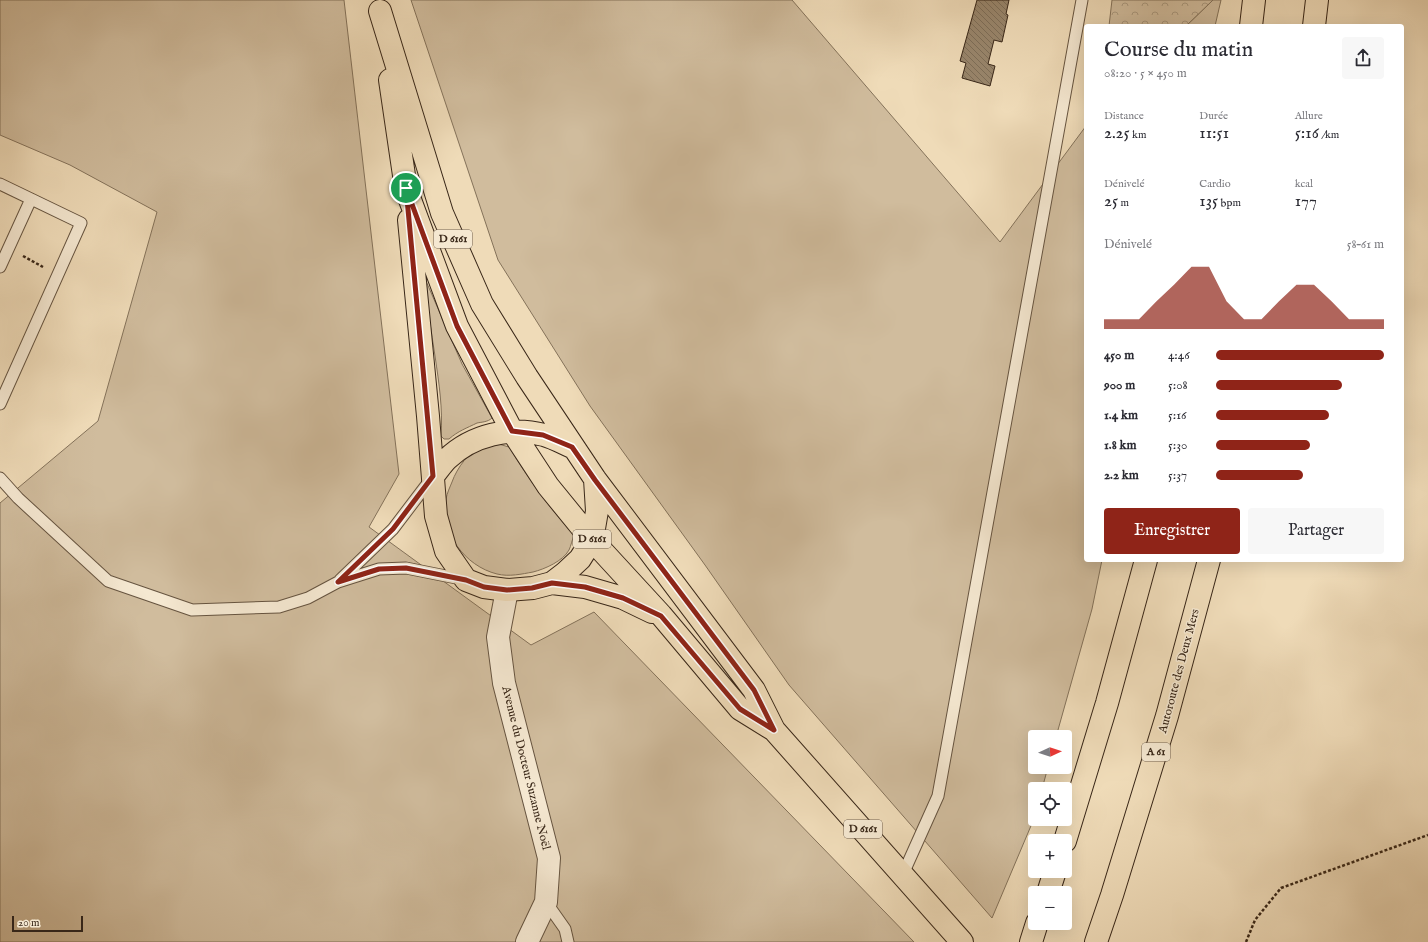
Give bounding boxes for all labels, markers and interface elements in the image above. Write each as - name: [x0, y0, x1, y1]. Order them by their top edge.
- text: Course du matin: [1104, 36, 1253, 64]
- button: share: [1342, 37, 1384, 79]
- text: 08:20 · 5 × 450 m: [1104, 65, 1187, 82]
- text: Distance: [1104, 109, 1144, 123]
- text: Durée: [1199, 109, 1228, 123]
- text: Allure: [1295, 109, 1323, 123]
- text: 2.25: [1104, 123, 1130, 144]
- text: 11:51: [1199, 123, 1229, 144]
- text: 5:16: [1295, 123, 1319, 144]
- text: km: [1130, 128, 1147, 142]
- text: /km: [1319, 128, 1339, 142]
- pin: [389, 171, 423, 205]
- icon: arrive: [395, 177, 417, 199]
- text: Dénivelé: [1104, 177, 1145, 191]
- text: Cardio: [1199, 177, 1231, 191]
- text: kcal: [1295, 177, 1313, 191]
- text: 25: [1104, 191, 1118, 212]
- text: 135: [1199, 191, 1218, 212]
- text: 177: [1295, 191, 1317, 212]
- text: m: [1118, 196, 1129, 210]
- text: bpm: [1218, 196, 1241, 210]
- road number: D 6161: [434, 230, 472, 248]
- text: Dénivelé: [1104, 236, 1152, 253]
- text: 58–61 m: [1347, 236, 1384, 253]
- text: 450 m: [1104, 347, 1134, 364]
- text: 4:46: [1168, 347, 1190, 364]
- text: 900 m: [1104, 377, 1135, 394]
- text: 5:08: [1168, 377, 1188, 394]
- text: 1.4 km: [1104, 407, 1138, 424]
- text: 5:16: [1168, 407, 1186, 424]
- text: 1.8 km: [1104, 437, 1137, 454]
- text: 5:30: [1168, 437, 1187, 454]
- text: 2.2 km: [1104, 467, 1139, 484]
- text: 5:37: [1168, 467, 1187, 484]
- button: Enregistrer: [1104, 508, 1240, 554]
- button: Partager: [1248, 508, 1384, 554]
- road number: D 6161: [573, 530, 611, 548]
- street label: Autoroute des Deux Mers: [1155, 607, 1203, 736]
- street label: Avenue du Docteur Suzanne Noël: [498, 684, 554, 852]
- north arrow: [1028, 730, 1072, 774]
- map controls: [1028, 730, 1072, 930]
- road number: A 61: [1142, 743, 1170, 761]
- button: locate: [1028, 782, 1072, 826]
- road number: D 6161: [844, 820, 882, 838]
- button: +: [1028, 834, 1072, 878]
- button: −: [1028, 886, 1072, 930]
- scale bar: [12, 914, 83, 933]
- text: 20 m: [18, 916, 39, 930]

